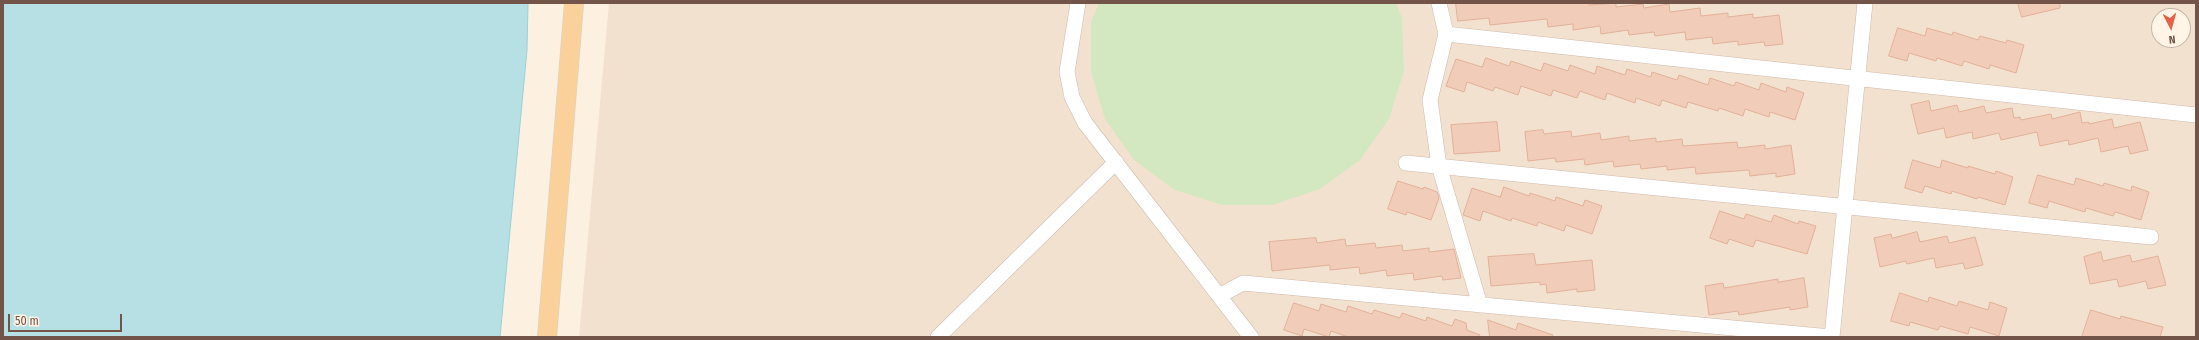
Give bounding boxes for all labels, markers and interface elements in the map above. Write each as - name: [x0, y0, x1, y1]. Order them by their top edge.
- north arrow: [2151, 8, 2191, 48]
- text: N: [2168, 33, 2176, 46]
- scale bar: [10, 306, 124, 332]
- text: 50 m: [15, 314, 39, 328]

